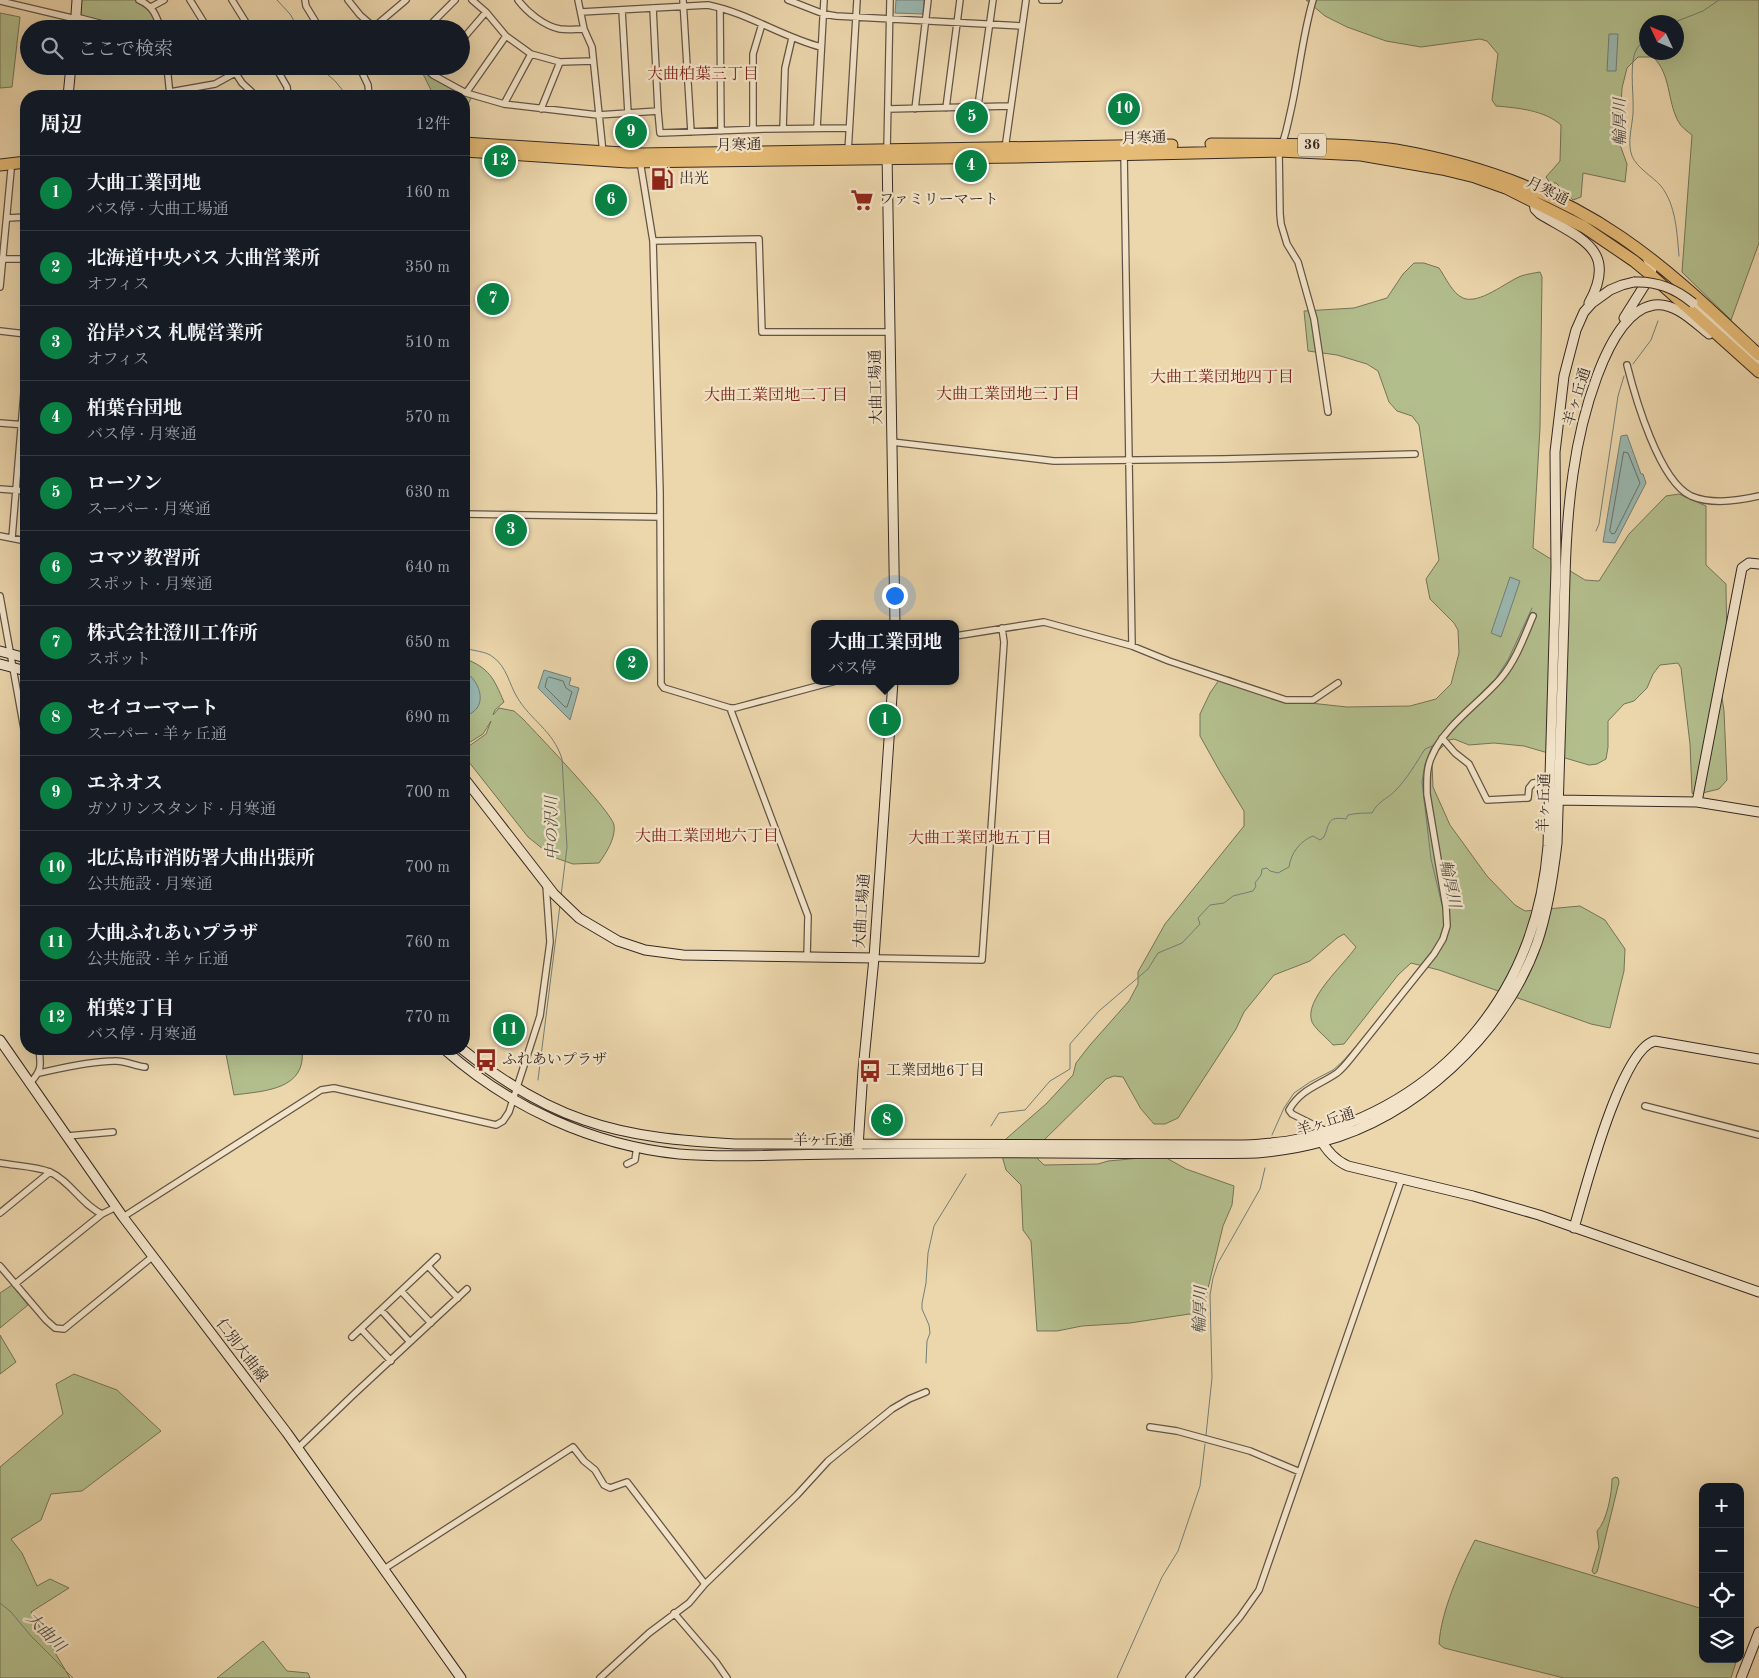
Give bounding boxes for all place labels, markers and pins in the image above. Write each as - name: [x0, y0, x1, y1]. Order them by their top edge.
- pin: 10: [1108, 90, 1140, 128]
- pin: 5: [956, 98, 988, 136]
- pin: 9: [615, 113, 647, 151]
- pin: 12: [484, 142, 516, 180]
- pin: 4: [955, 147, 987, 185]
- fuel station icon: 出光: [649, 166, 675, 192]
- place label: 出光: [679, 170, 709, 187]
- pin: 6: [595, 181, 627, 219]
- supermarket icon: ファミリーマート: [849, 187, 875, 213]
- place label: ファミリーマート: [879, 192, 999, 208]
- pin: 7: [477, 280, 509, 318]
- pin: 3: [495, 511, 527, 549]
- pin: 2: [616, 645, 648, 683]
- pin: 1: [869, 701, 901, 739]
- pin: 11: [493, 1011, 525, 1049]
- bus stop icon: ふれあいプラザ: [473, 1047, 499, 1073]
- place label: ふれあいプラザ: [502, 1051, 607, 1068]
- bus stop icon: 工業団地6丁目: [857, 1058, 883, 1084]
- place label: 工業団地6丁目: [886, 1062, 985, 1079]
- pin: 8: [871, 1101, 903, 1139]

